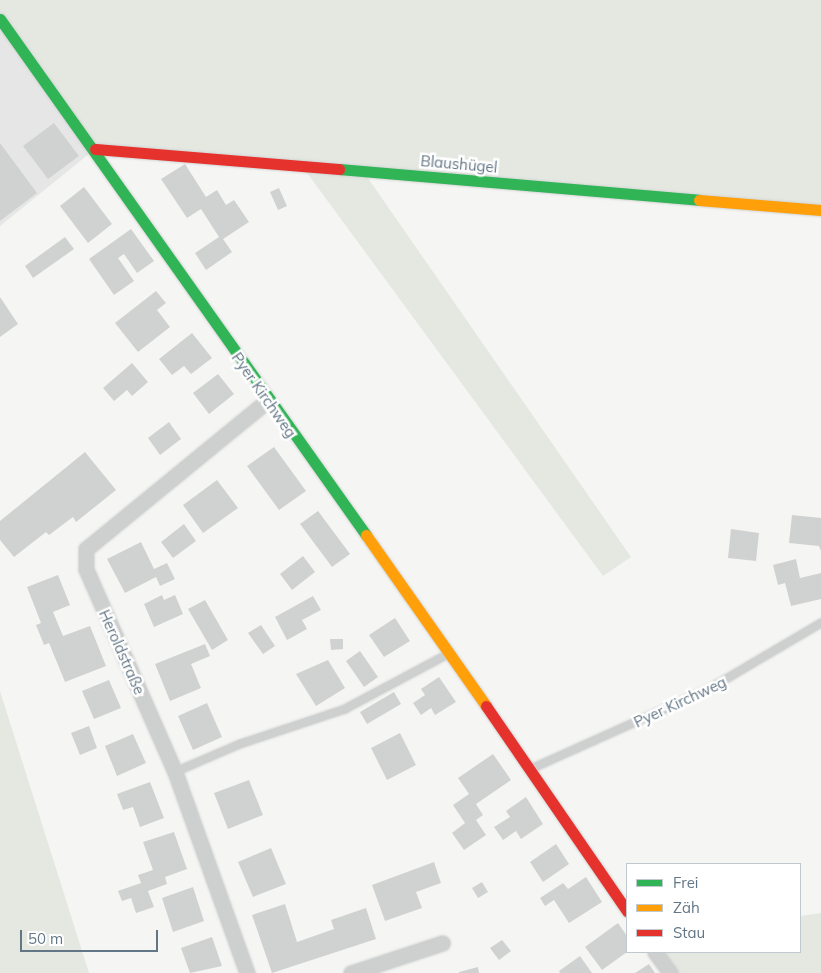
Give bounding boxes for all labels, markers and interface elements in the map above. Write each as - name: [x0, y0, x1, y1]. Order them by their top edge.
- street label: Blaushügel: [420, 152, 498, 176]
- street label: Pyer Kirchweg: [228, 349, 300, 441]
- street label: Heroldstraße: [95, 607, 149, 697]
- street label: Pyer Kirchweg: [631, 673, 729, 731]
- legend: [626, 863, 801, 953]
- text: Frei: [673, 873, 698, 892]
- text: Zäh: [673, 898, 700, 917]
- scale bar: [22, 920, 160, 952]
- text: Stau: [673, 923, 705, 942]
- text: 50 m: [28, 929, 63, 948]

